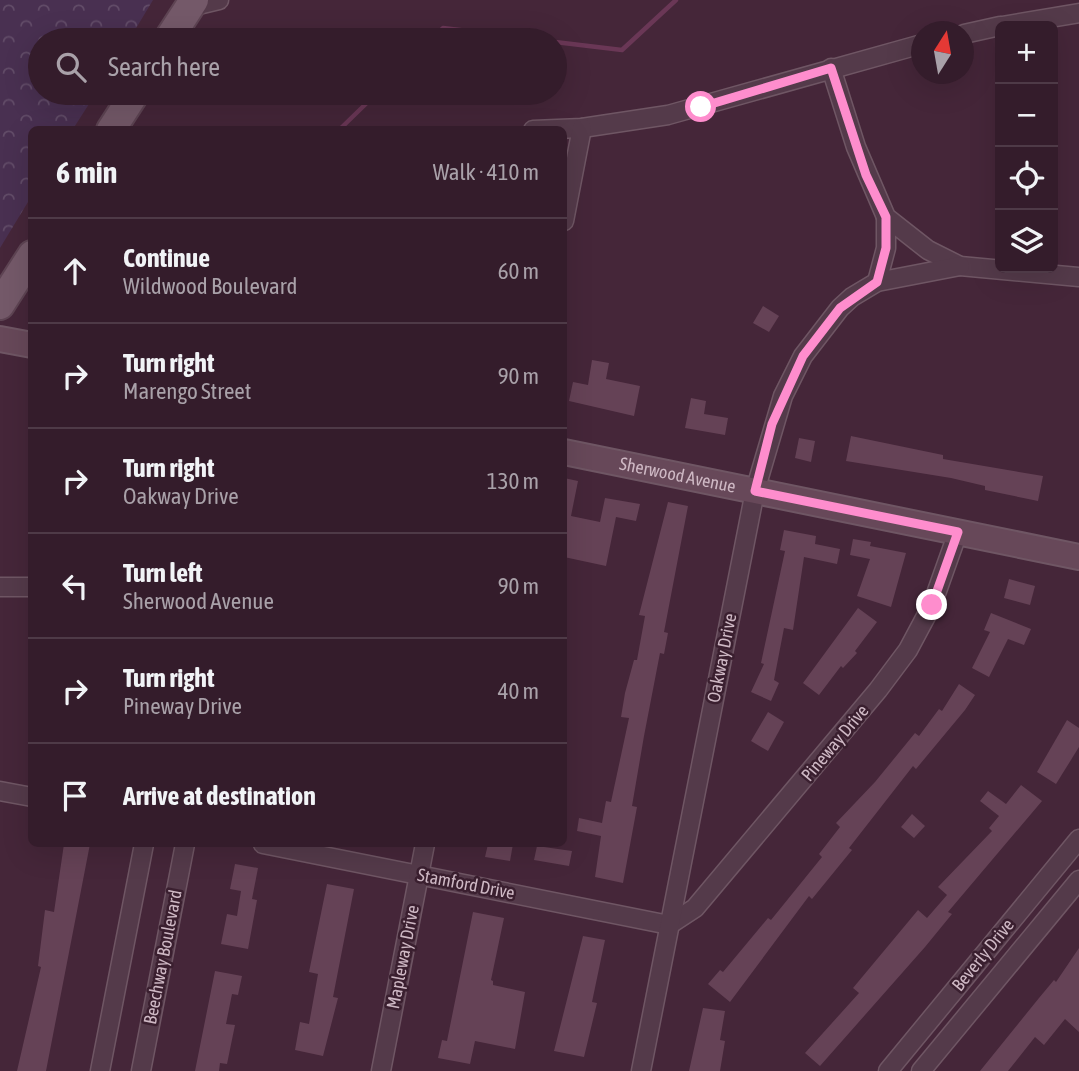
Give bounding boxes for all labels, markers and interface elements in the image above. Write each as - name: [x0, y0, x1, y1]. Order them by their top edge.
- north arrow: [911, 21, 974, 84]
- map controls: [995, 21, 1058, 273]
- button: +: [995, 21, 1058, 84]
- search box: [28, 28, 567, 105]
- icon: search: [52, 48, 90, 86]
- text: Search here: [108, 52, 220, 82]
- button: −: [995, 84, 1058, 147]
- route start: [685, 91, 716, 122]
- button: locate: [995, 147, 1058, 210]
- text: 6 min: [56, 155, 117, 189]
- text: Walk · 410 m: [433, 159, 539, 185]
- button: layers: [995, 210, 1058, 273]
- text: Continue: [123, 243, 210, 273]
- icon: ahead: [56, 252, 94, 290]
- text: 60 m: [498, 258, 539, 284]
- text: Wildwood Boulevard: [123, 273, 297, 299]
- text: Turn right: [123, 348, 214, 378]
- icon: right: [56, 357, 94, 395]
- text: 90 m: [498, 363, 539, 389]
- text: Marengo Street: [123, 378, 251, 404]
- text: Turn right: [123, 453, 214, 483]
- street label: Sherwood Avenue: [618, 453, 738, 497]
- icon: right: [56, 462, 94, 500]
- text: 130 m: [487, 468, 539, 494]
- text: Oakway Drive: [123, 483, 239, 509]
- text: Turn left: [123, 558, 203, 588]
- icon: left: [56, 567, 94, 605]
- text: 90 m: [498, 573, 539, 599]
- text: Sherwood Avenue: [123, 588, 274, 614]
- route end: [916, 589, 947, 620]
- street label: Oakway Drive: [703, 611, 740, 704]
- text: Turn right: [123, 663, 214, 693]
- icon: right: [56, 672, 94, 710]
- text: 40 m: [498, 678, 539, 704]
- text: Pineway Drive: [123, 693, 242, 719]
- street label: Pineway Drive: [797, 700, 873, 785]
- icon: arrive: [56, 777, 94, 815]
- text: Arrive at destination: [123, 781, 316, 811]
- street label: Stamford Drive: [416, 864, 517, 903]
- street label: Beechway Boulevard: [139, 888, 186, 1026]
- street label: Mapleway Drive: [382, 903, 423, 1011]
- street label: Beverly Drive: [947, 914, 1018, 995]

